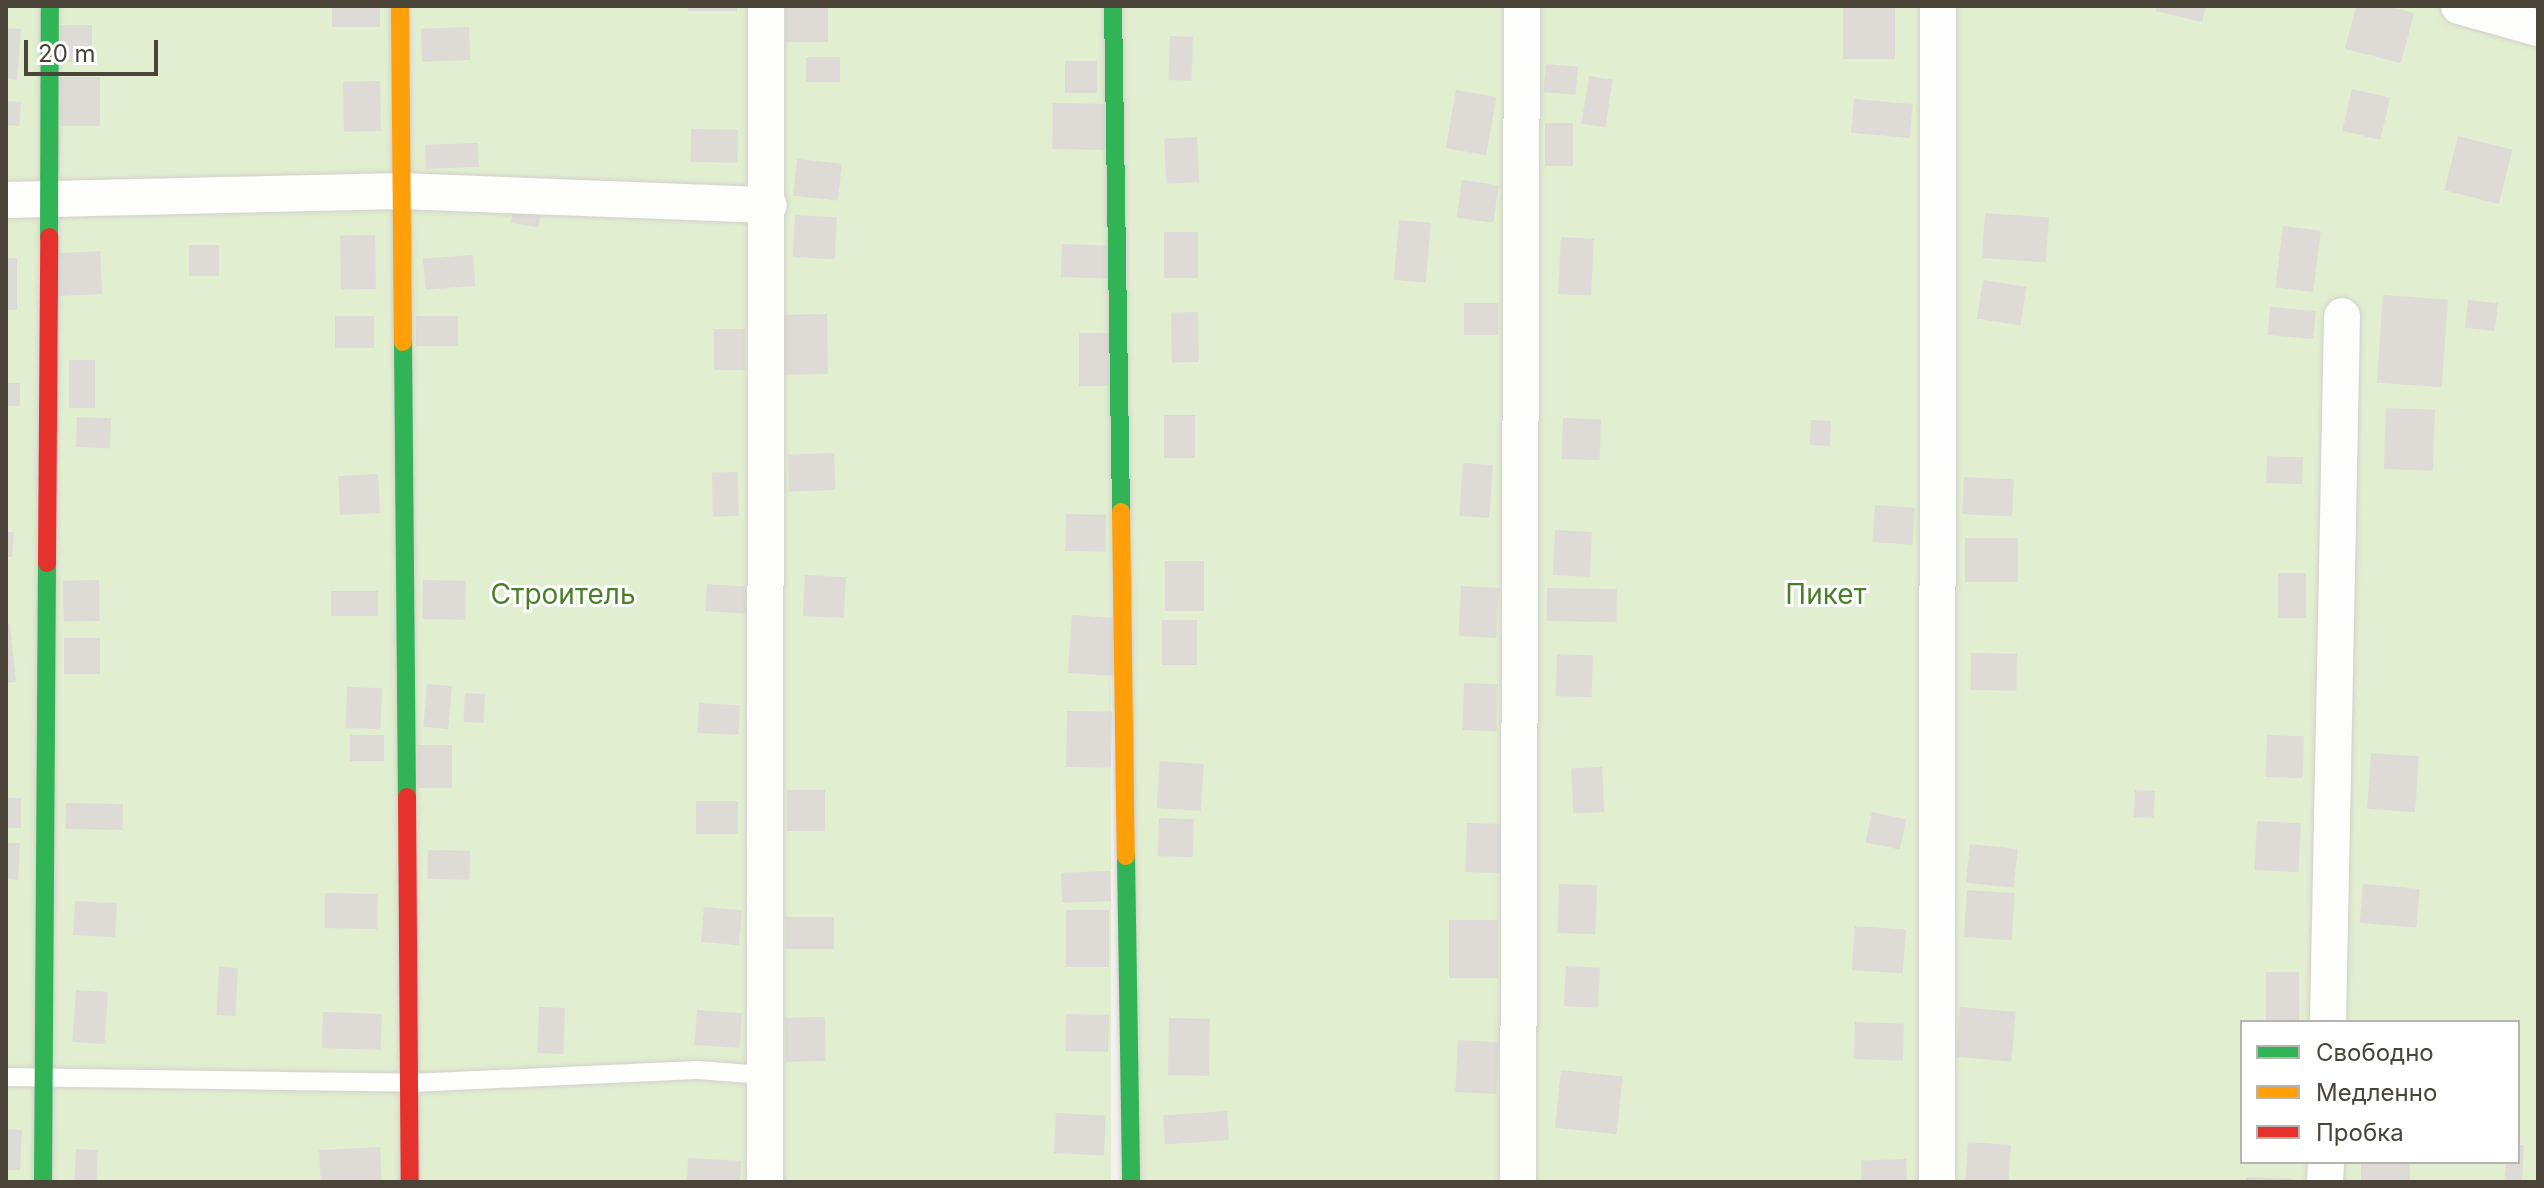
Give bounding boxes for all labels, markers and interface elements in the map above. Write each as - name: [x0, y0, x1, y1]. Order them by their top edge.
- scale bar: [28, 24, 162, 74]
- text: 20 m: [38, 39, 96, 68]
- park label: Строитель: [490, 577, 636, 611]
- park label: Пикет: [1785, 577, 1867, 611]
- legend: [2240, 1020, 2520, 1164]
- text: Свободно: [2316, 1038, 2434, 1067]
- text: Медленно: [2316, 1078, 2437, 1107]
- text: Пробка: [2316, 1118, 2404, 1147]

